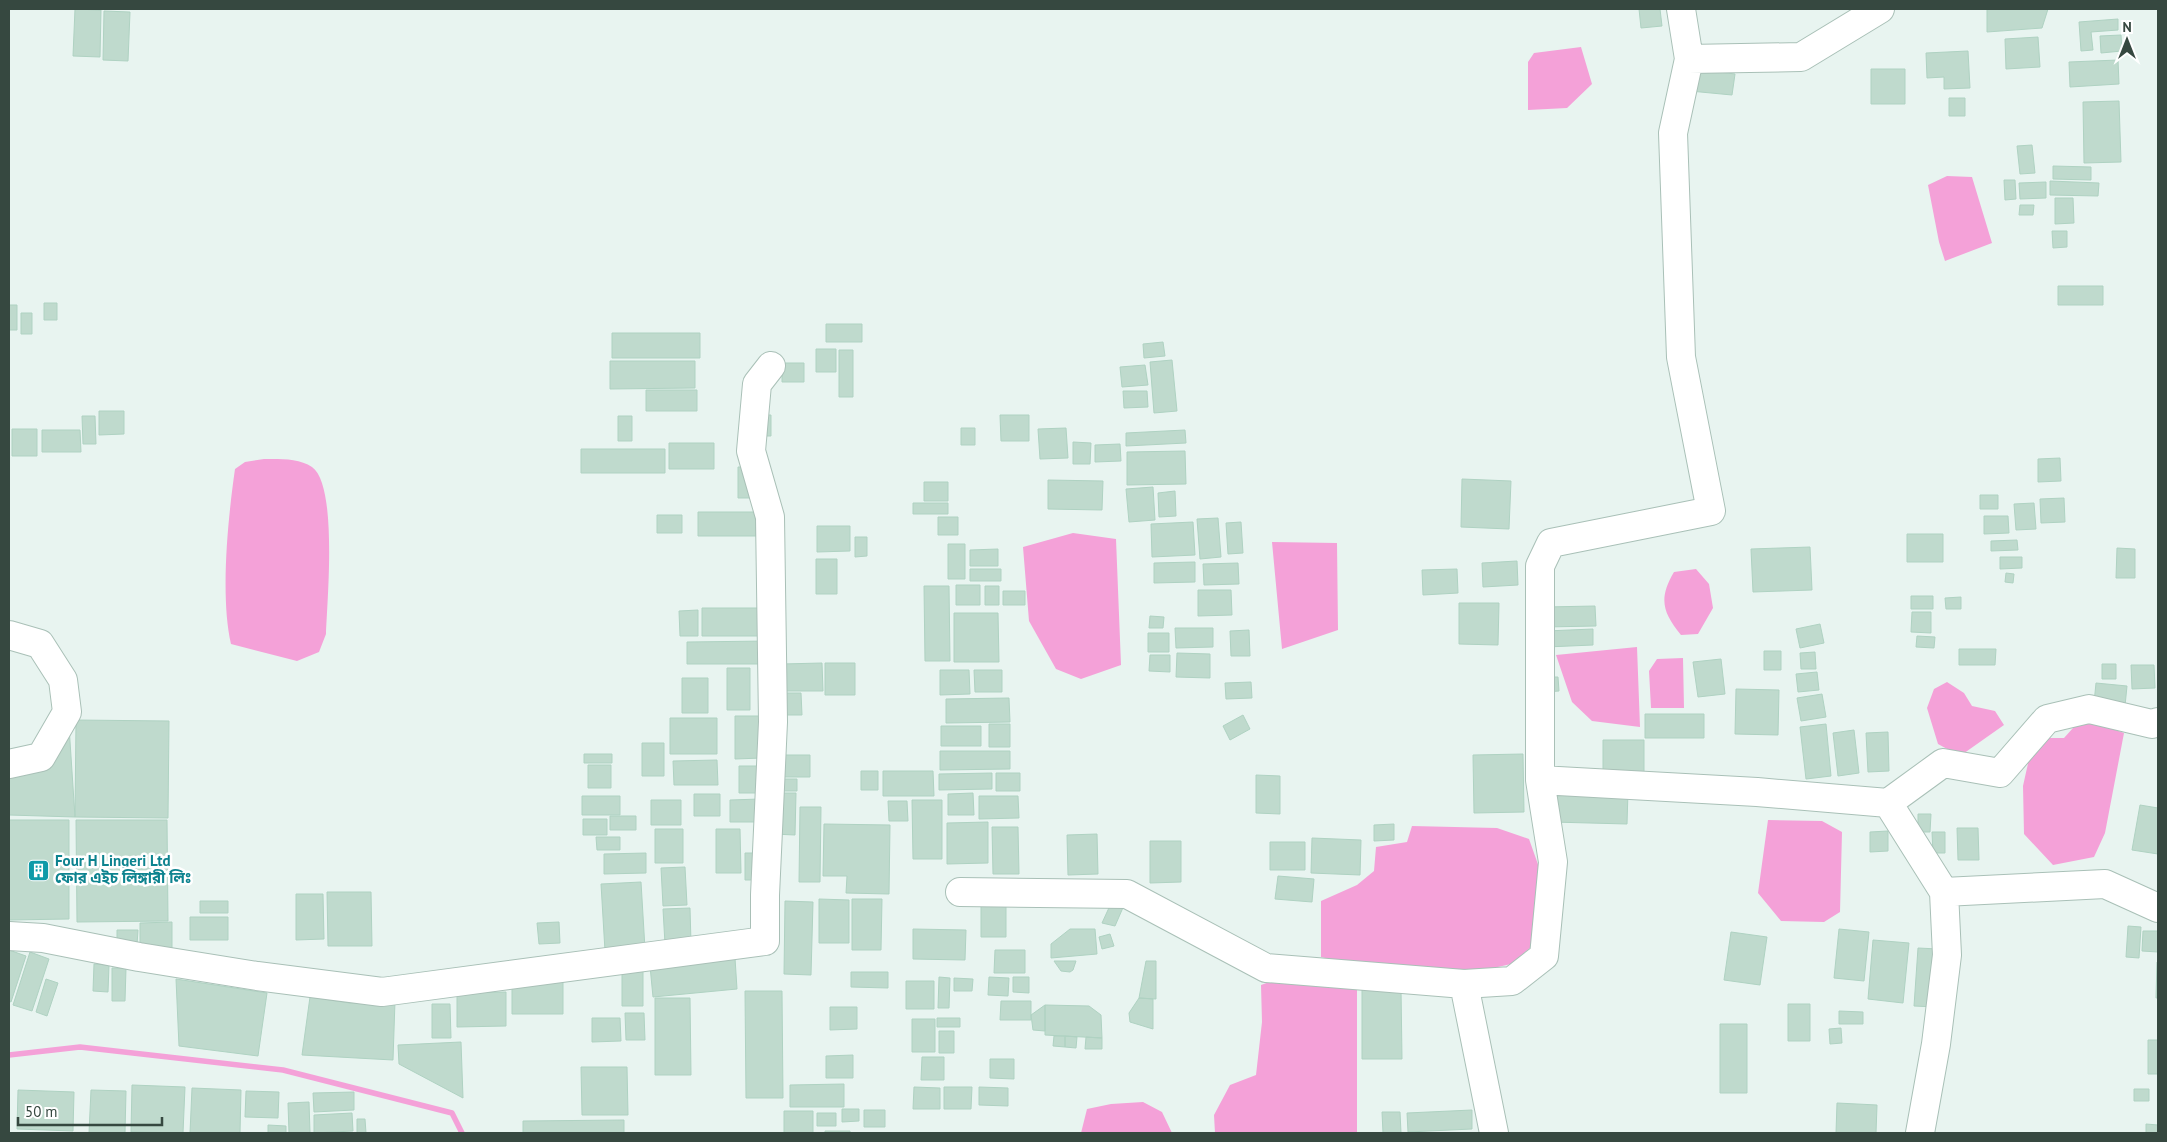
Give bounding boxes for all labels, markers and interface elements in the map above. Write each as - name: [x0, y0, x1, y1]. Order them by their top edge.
- north arrow: [2102, 15, 2152, 65]
- text: N: [2122, 18, 2132, 36]
- place label: Four H Lingeri Ltd ফোর এইচ লিঙ্গারী লিঃ: [55, 851, 191, 887]
- building icon: Four H Lingeri Ltd ফোর এইচ লিঙ্গারী লিঃ: [27, 858, 51, 882]
- scale bar: [18, 1094, 161, 1126]
- text: 50 m: [25, 1102, 58, 1121]

